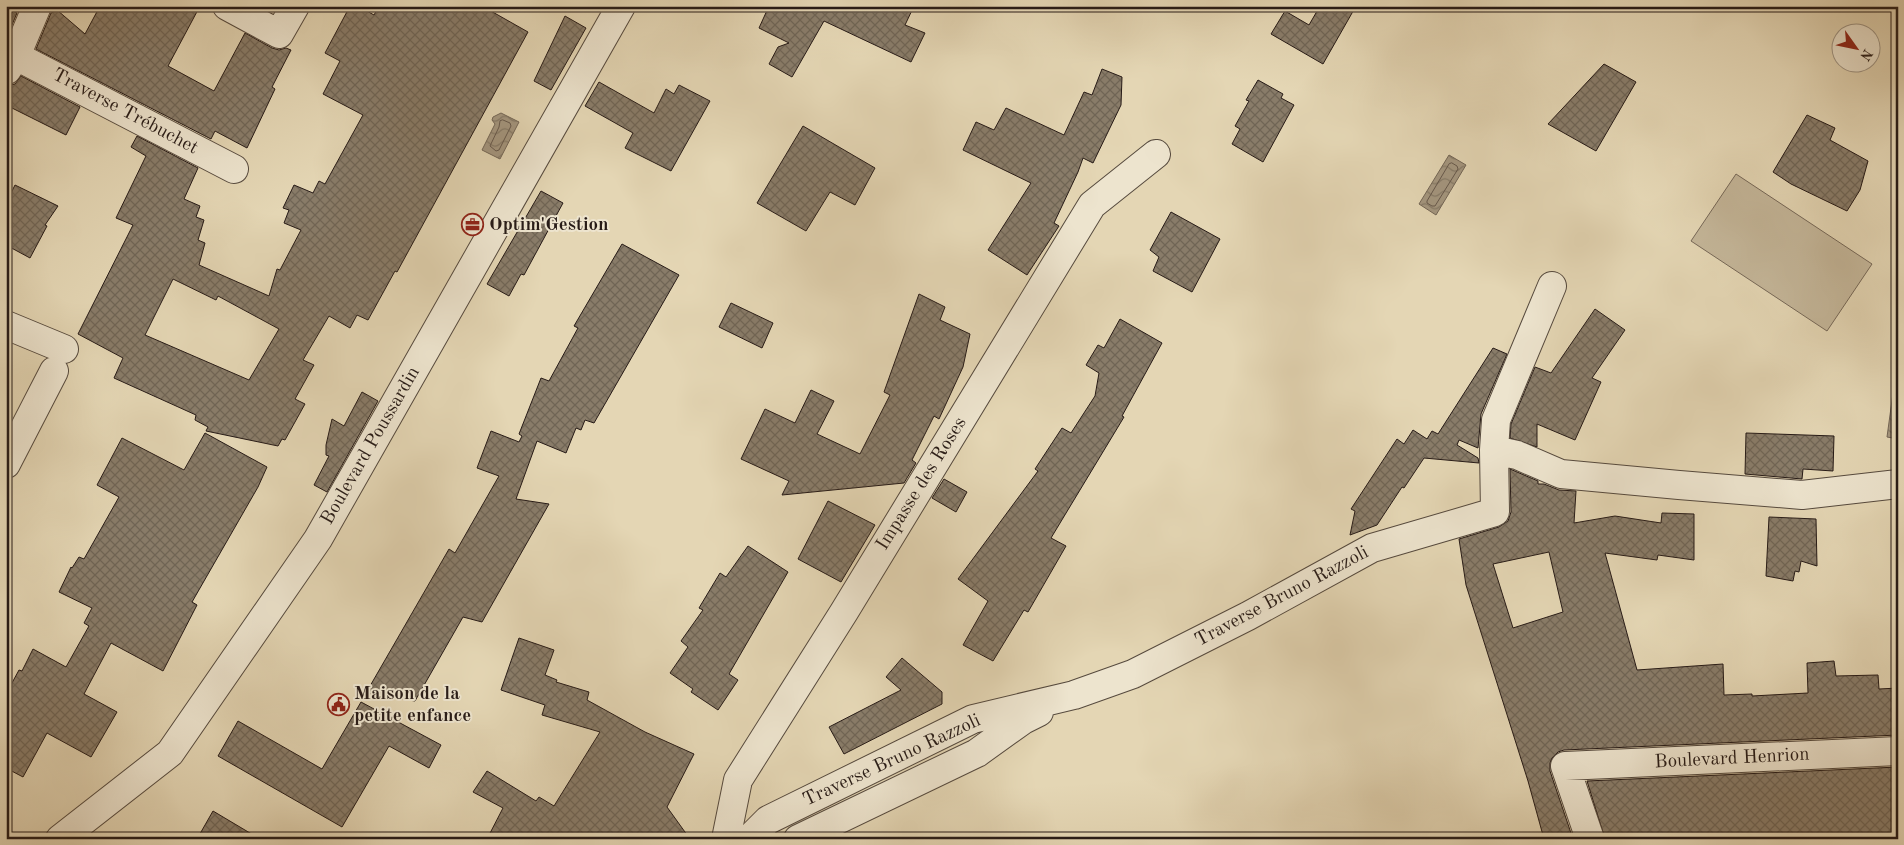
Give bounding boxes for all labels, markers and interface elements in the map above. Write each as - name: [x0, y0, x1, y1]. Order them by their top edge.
- north arrow: [1832, 22, 1882, 72]
- text: N: [1857, 46, 1875, 63]
- street label: Traverse Trébuchet: [49, 66, 201, 158]
- office icon: Optim'Gestion: [461, 213, 485, 237]
- place label: Optim'Gestion: [489, 216, 609, 235]
- street label: Boulevard Poussardin: [318, 364, 424, 528]
- street label: Impasse des Roses: [873, 414, 971, 554]
- street label: Traverse Bruno Razzoli: [1192, 543, 1372, 651]
- place label: Maison de la petite enfance: [354, 685, 471, 726]
- public building icon: Maison de la petite enfance: [326, 693, 350, 717]
- street label: Traverse Bruno Razzoli: [800, 711, 984, 811]
- street label: Boulevard Henrion: [1654, 745, 1810, 773]

